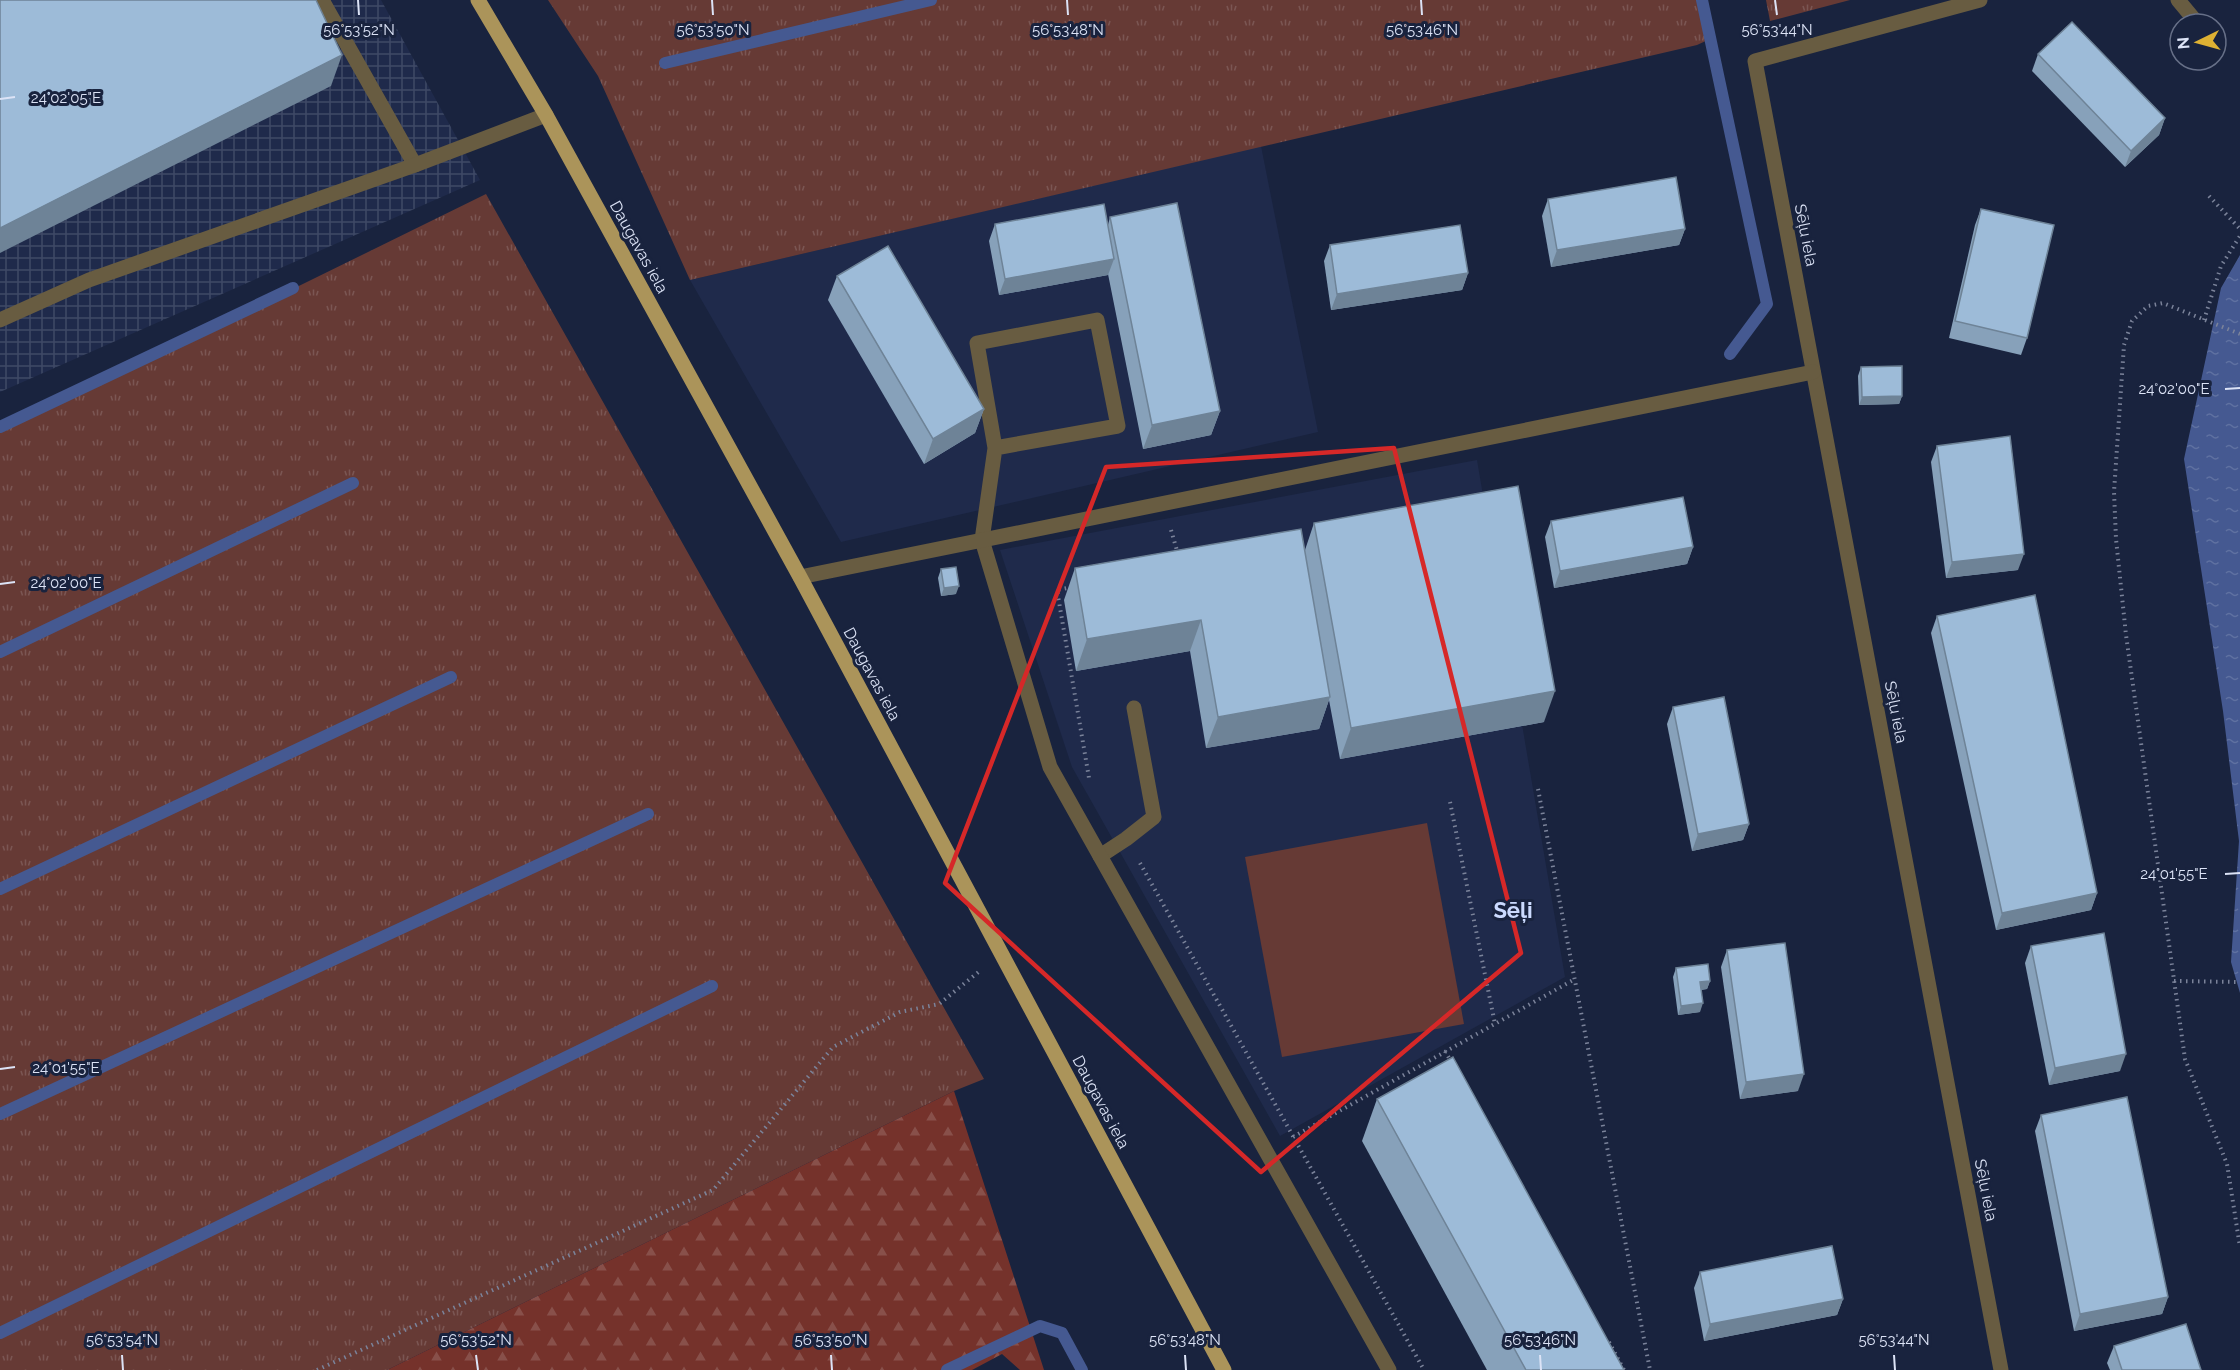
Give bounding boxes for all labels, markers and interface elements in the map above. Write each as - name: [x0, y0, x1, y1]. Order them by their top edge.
- north arrow: [2168, 12, 2228, 72]
- text: 56°53'52"N: [323, 21, 395, 39]
- text: 56°53'50"N: [677, 21, 749, 39]
- text: 56°53'48"N: [1032, 21, 1104, 39]
- text: 56°53'46"N: [1386, 21, 1458, 39]
- text: 56°53'44"N: [1741, 21, 1813, 39]
- text: N: [2174, 36, 2194, 50]
- text: 24°02'05"E: [31, 89, 101, 107]
- street label: Daugavas iela: [606, 197, 672, 297]
- street label: Sēļu iela: [1791, 202, 1821, 268]
- text: 24°02'00"E: [2138, 380, 2210, 398]
- text: 24°02'00"E: [30, 574, 102, 592]
- street label: Daugavas iela: [839, 624, 905, 724]
- street label: Sēļu iela: [1881, 679, 1911, 745]
- text: 24°01'55"E: [2140, 865, 2208, 883]
- district label: Sēļi: [1493, 897, 1533, 923]
- street label: Daugavas iela: [1068, 1052, 1134, 1152]
- text: 24°01'55"E: [32, 1059, 100, 1077]
- street label: Sēļu iela: [1971, 1157, 2001, 1223]
- text: 56°53'54"N: [86, 1331, 158, 1349]
- text: 56°53'52"N: [440, 1331, 512, 1349]
- text: 56°53'50"N: [795, 1331, 867, 1349]
- text: 56°53'48"N: [1149, 1331, 1221, 1349]
- text: 56°53'46"N: [1504, 1331, 1576, 1349]
- text: 56°53'44"N: [1858, 1331, 1930, 1349]

